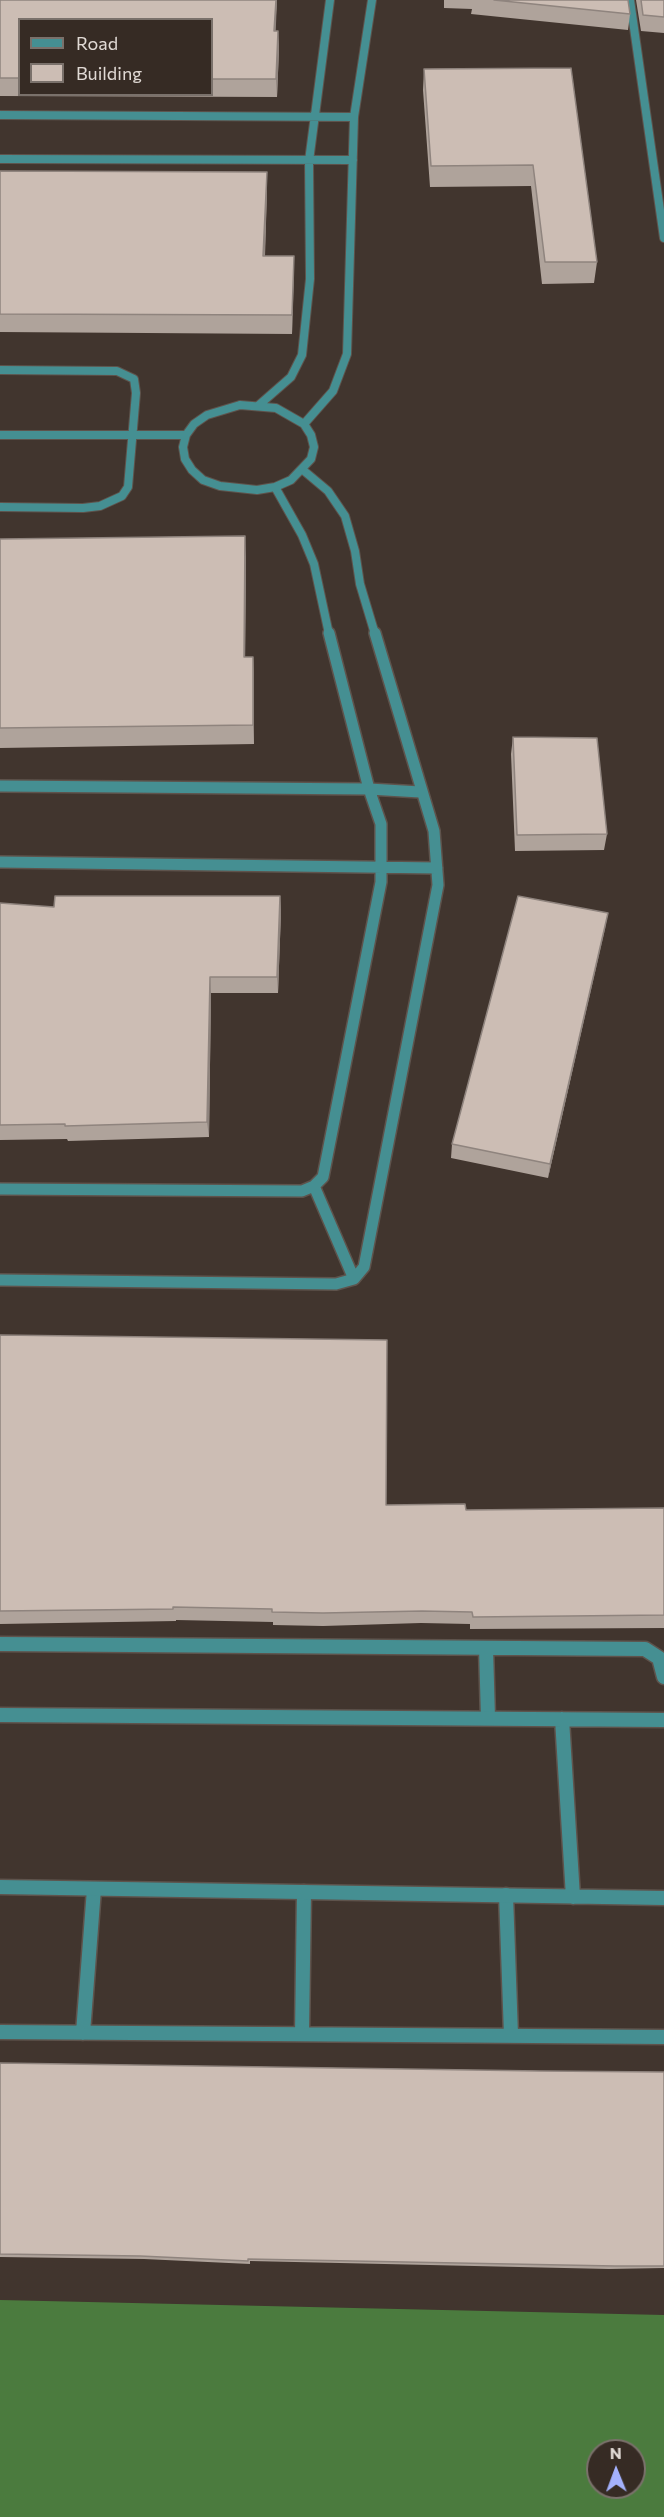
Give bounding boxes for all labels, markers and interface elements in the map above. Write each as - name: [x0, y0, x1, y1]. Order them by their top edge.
- legend: [18, 18, 213, 96]
- text: Road: [76, 32, 118, 54]
- text: Building: [76, 62, 142, 84]
- north arrow: [586, 2439, 646, 2499]
- text: N: [610, 2443, 622, 2462]

